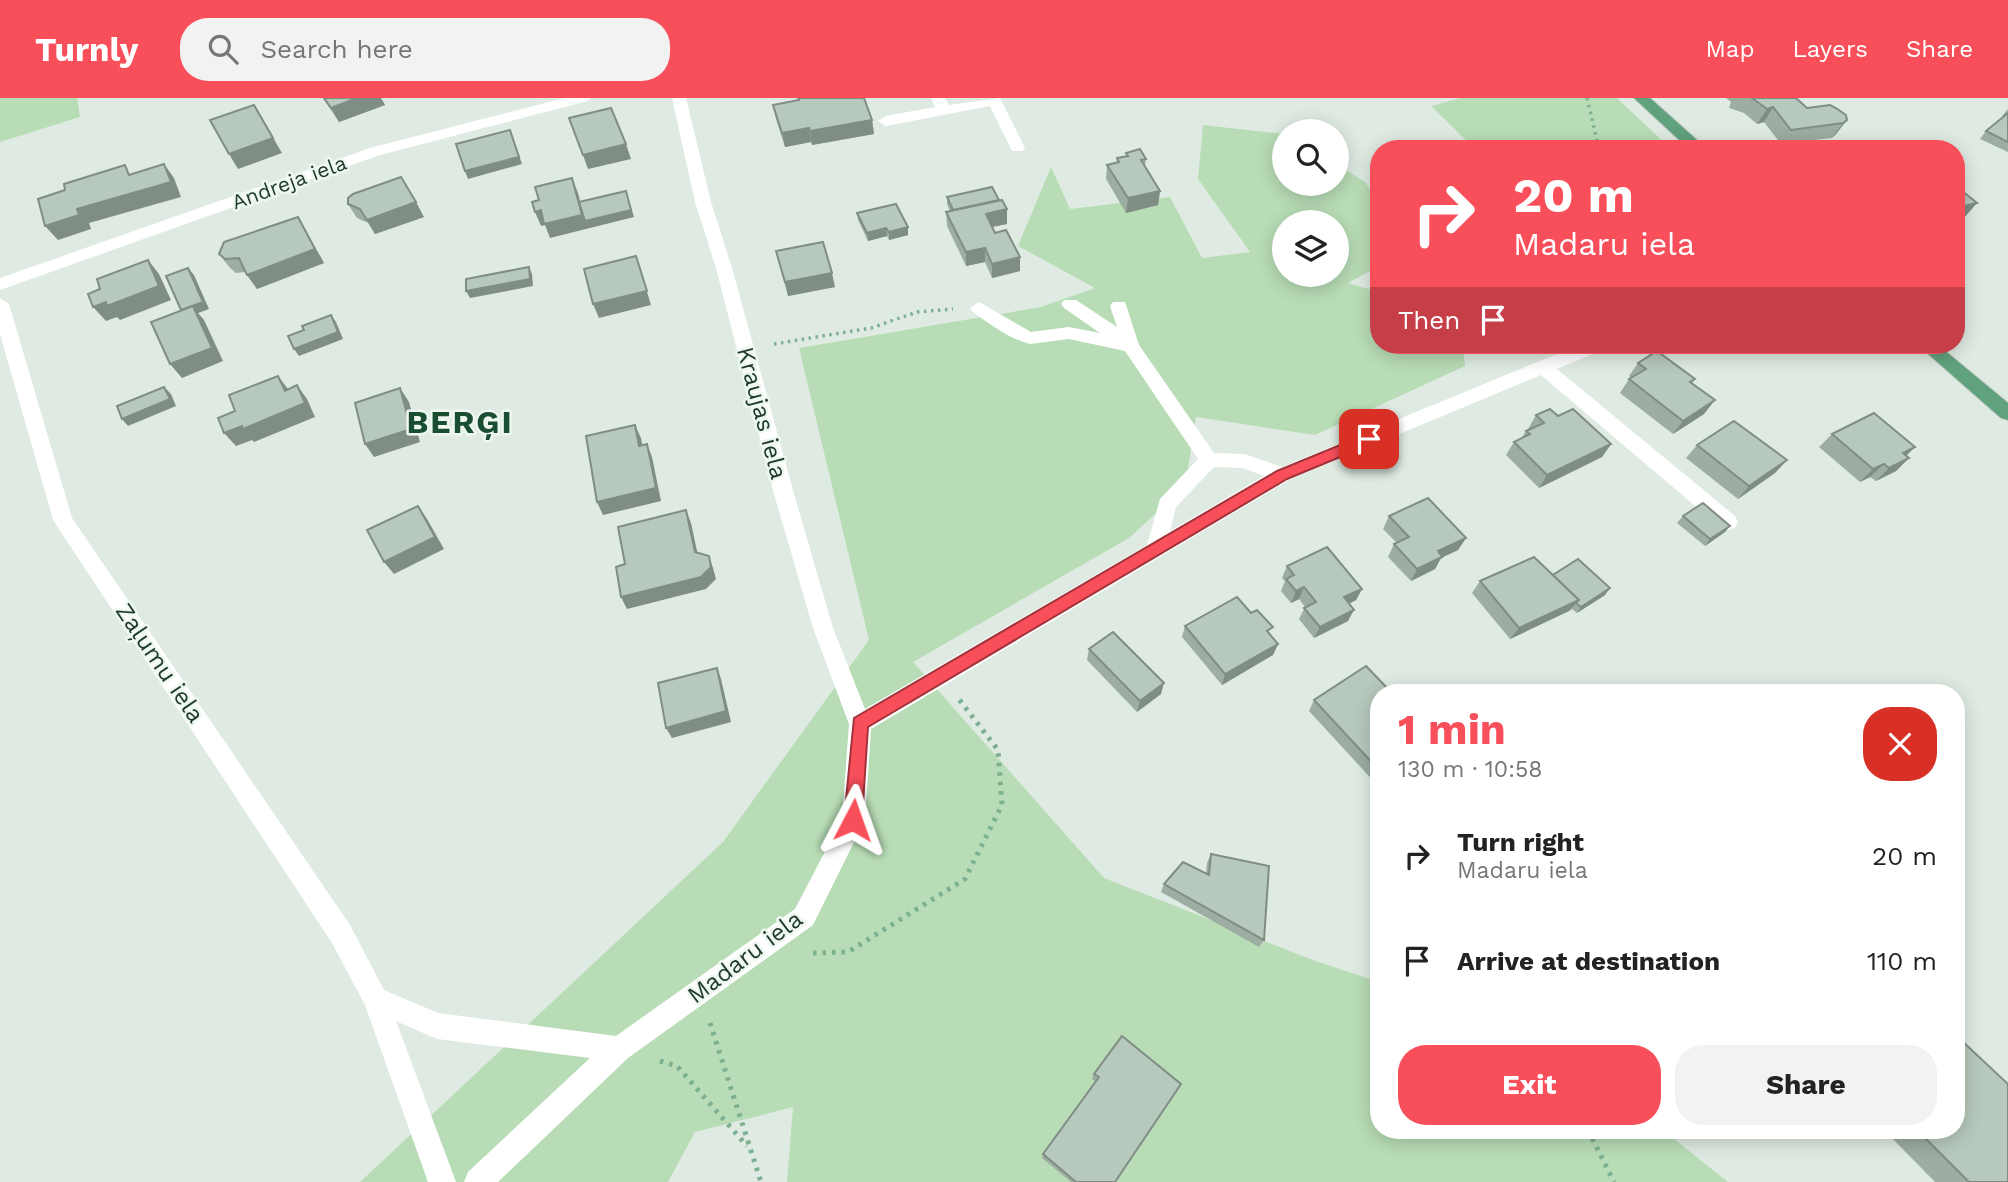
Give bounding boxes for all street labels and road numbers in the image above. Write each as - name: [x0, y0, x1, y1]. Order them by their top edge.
- street label: Andreja iela: [228, 150, 350, 214]
- street label: Kraujas iela: [731, 344, 793, 482]
- street label: Zaļumu iela: [110, 598, 210, 728]
- street label: Madaru iela: [682, 905, 808, 1009]

